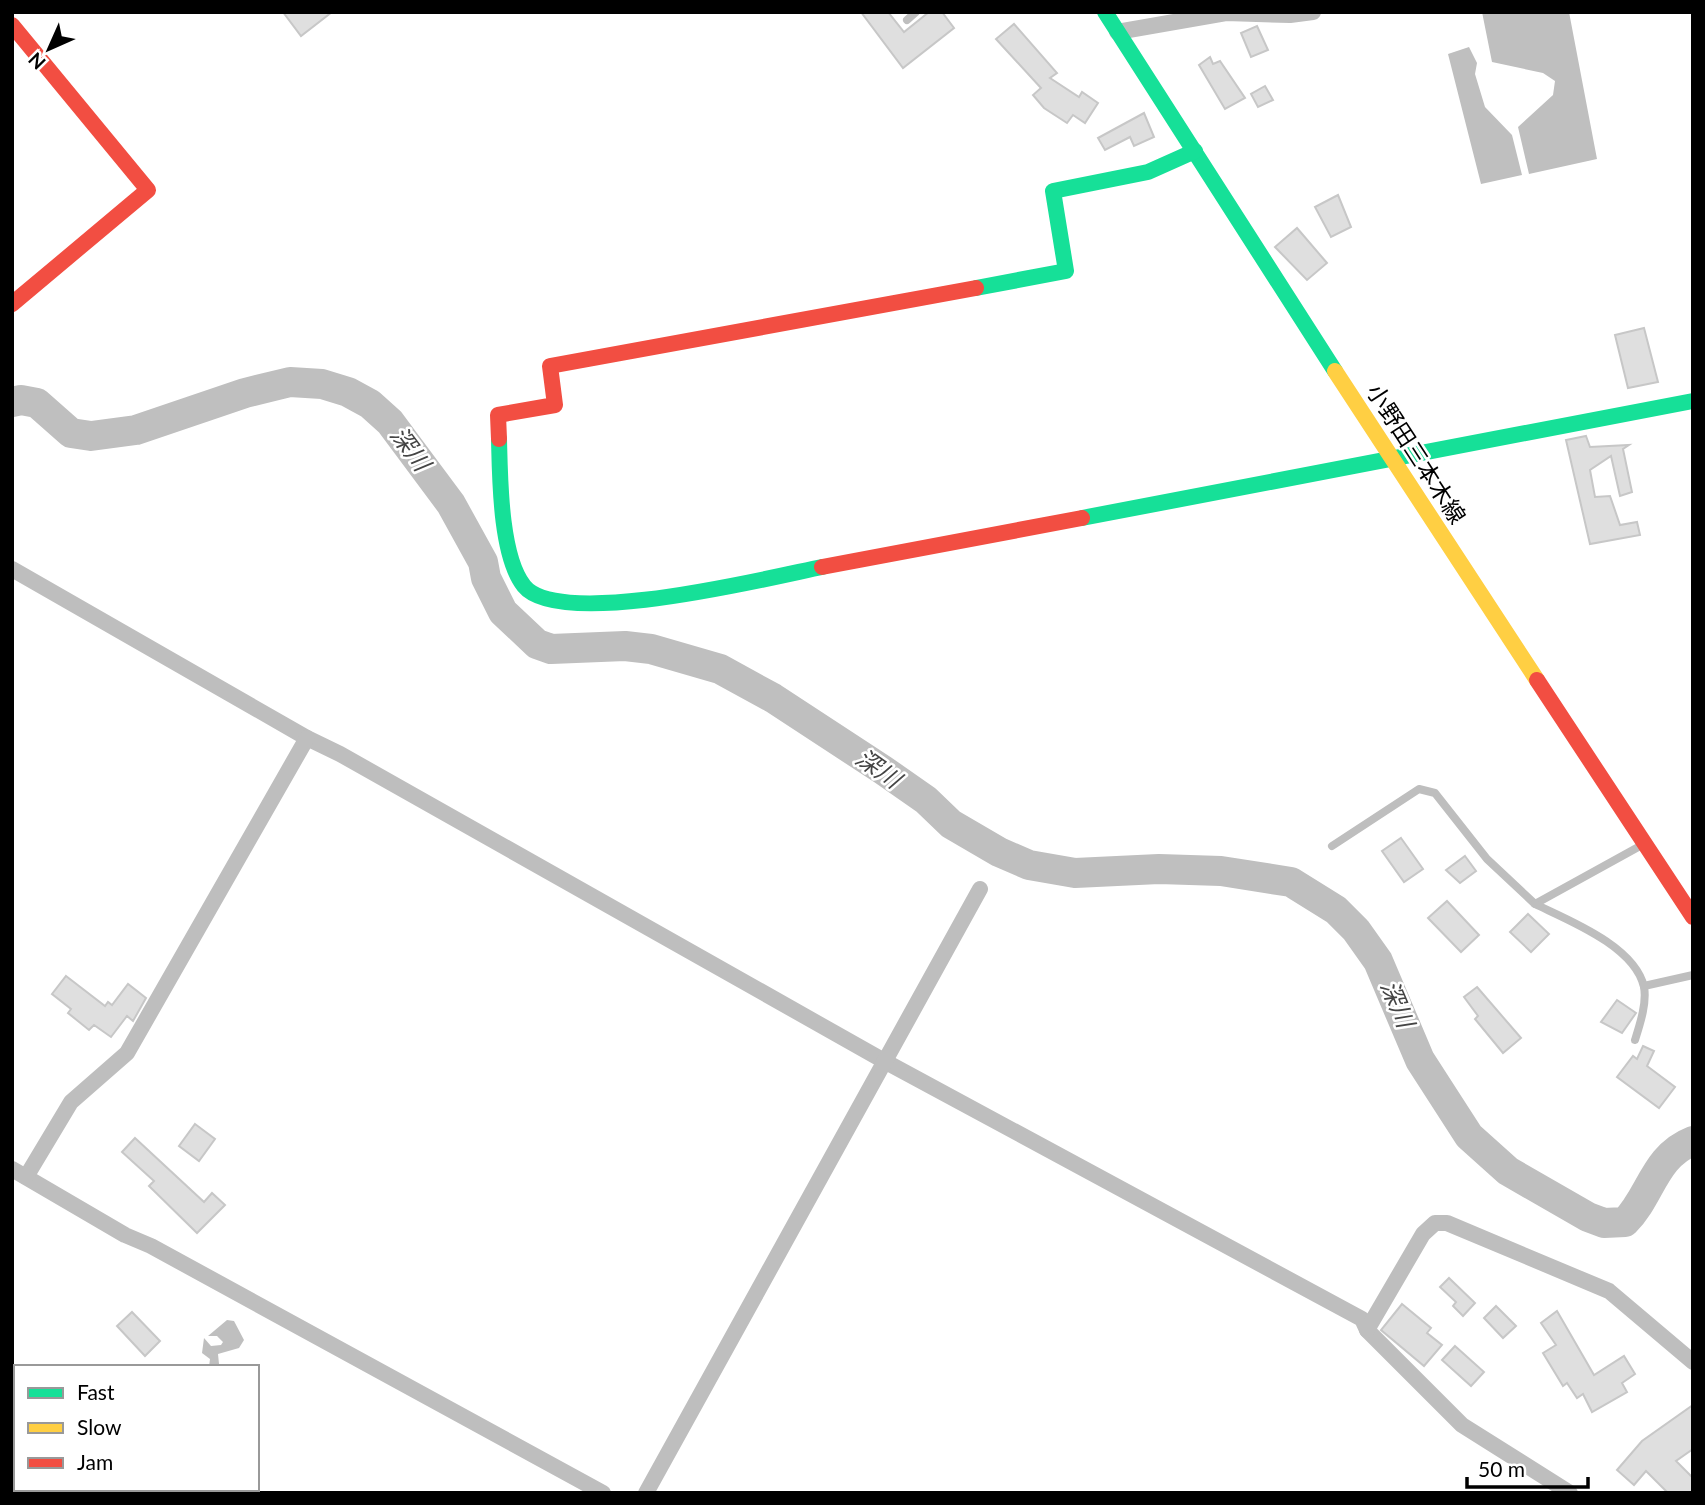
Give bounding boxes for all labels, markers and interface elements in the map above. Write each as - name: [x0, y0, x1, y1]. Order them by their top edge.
- north arrow: [14, 14, 84, 84]
- text: N: [23, 48, 50, 75]
- street label: 小野田三本木線: [1361, 378, 1472, 529]
- water label: 深川: [385, 420, 439, 478]
- water label: 深川: [851, 742, 909, 795]
- water label: 深川: [1376, 976, 1422, 1034]
- legend: [14, 1365, 259, 1491]
- text: Fast: [77, 1379, 115, 1404]
- text: Slow: [77, 1414, 122, 1439]
- scale bar: [1467, 1446, 1588, 1490]
- text: Jam: [77, 1449, 113, 1474]
- text: 50 m: [1478, 1456, 1525, 1481]

